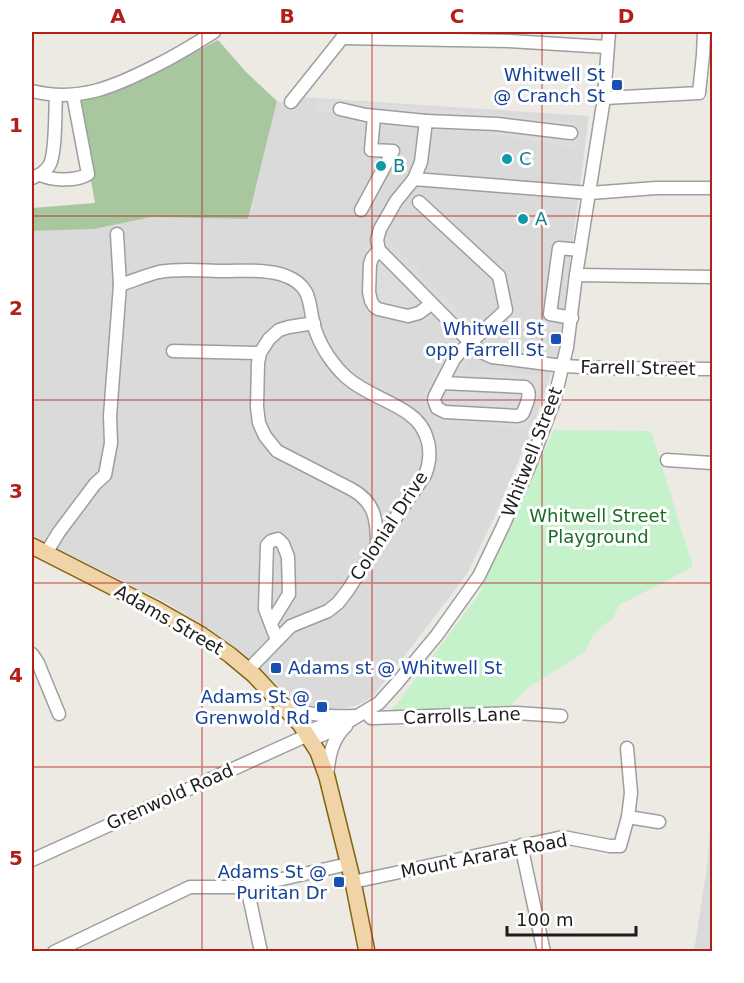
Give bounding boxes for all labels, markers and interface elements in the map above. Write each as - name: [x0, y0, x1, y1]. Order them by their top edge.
- text: A: [110, 4, 126, 28]
- text: B: [279, 4, 295, 28]
- text: C: [450, 4, 464, 28]
- text: D: [618, 4, 634, 28]
- place label: Whitwell St @ Cranch St: [493, 64, 605, 106]
- marker: Whitwell St @ Cranch St: [610, 78, 624, 92]
- text: 1: [9, 113, 23, 137]
- place label: C: [519, 148, 532, 169]
- marker: C: [500, 152, 514, 166]
- place label: B: [393, 155, 405, 176]
- marker: B: [374, 159, 388, 173]
- place label: A: [535, 208, 548, 229]
- marker: A: [516, 212, 530, 226]
- text: 2: [9, 296, 23, 320]
- place label: Whitwell St opp Farrell St: [425, 318, 544, 360]
- marker: Whitwell St opp Farrell St: [549, 332, 563, 346]
- street label: Farrell Street: [580, 356, 696, 379]
- street label: Whitwell Street: [497, 384, 566, 520]
- street label: Colonial Drive: [346, 467, 432, 584]
- text: 3: [9, 479, 23, 503]
- park label: Whitwell Street Playground: [529, 505, 667, 547]
- street label: Adams Street: [111, 580, 227, 659]
- place label: Adams st @ Whitwell St: [288, 657, 502, 678]
- marker: Adams st @ Whitwell St: [269, 661, 283, 675]
- text: 4: [9, 663, 23, 687]
- place label: Adams St @ Grenwold Rd: [195, 686, 310, 728]
- marker: Adams St @ Grenwold Rd: [315, 700, 329, 714]
- street label: Carrolls Lane: [403, 703, 521, 728]
- street label: Grenwold Road: [103, 759, 236, 834]
- street label: Mount Ararat Road: [399, 829, 569, 882]
- text: 5: [9, 846, 23, 870]
- place label: Adams St @ Puritan Dr: [218, 861, 328, 903]
- marker: Adams St @ Puritan Dr: [332, 875, 346, 889]
- scale bar: [507, 899, 636, 937]
- text: 100 m: [516, 909, 574, 930]

